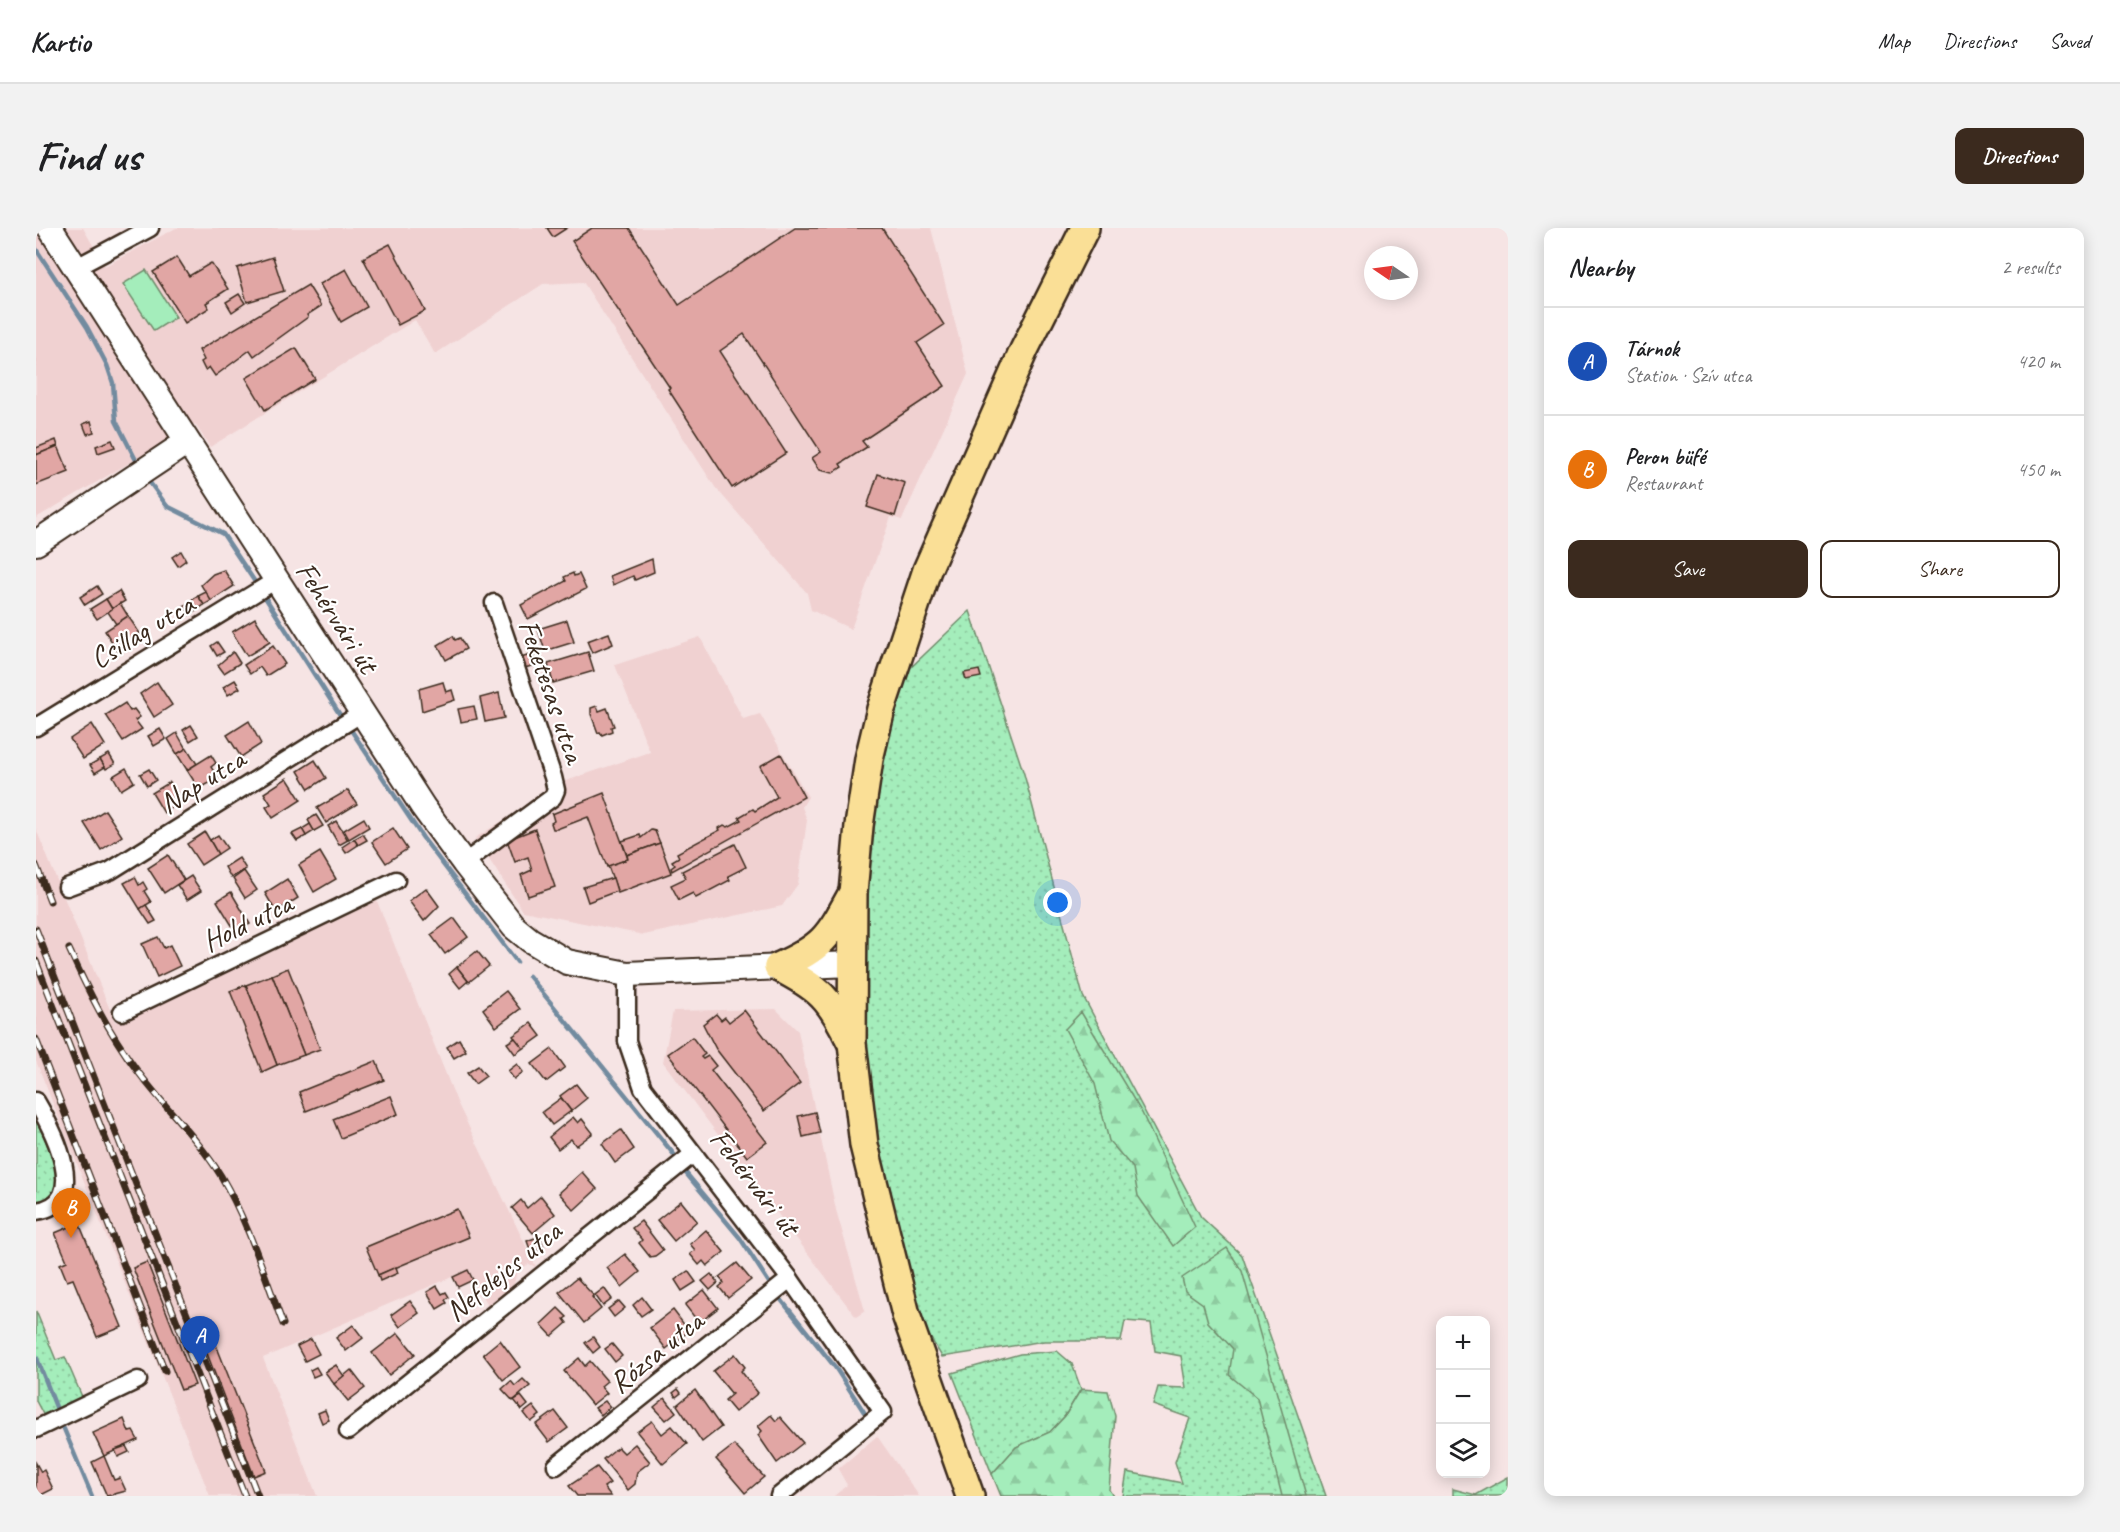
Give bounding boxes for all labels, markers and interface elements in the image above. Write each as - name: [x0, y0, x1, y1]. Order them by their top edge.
- text: Kartio: [30, 24, 91, 59]
- text: Map: [1878, 28, 1910, 54]
- text: Directions: [1943, 28, 2016, 54]
- text: Saved: [2049, 28, 2090, 54]
- button: Directions: [1955, 128, 2084, 184]
- text: Find us: [36, 130, 141, 183]
- north arrow: [1364, 246, 1418, 300]
- text: Nearby: [1568, 251, 1633, 284]
- text: 2 results: [2001, 255, 2060, 280]
- text: Tárnok: [1625, 335, 1679, 363]
- text: A: [1582, 349, 1593, 374]
- text: 420 m: [2017, 349, 2060, 374]
- text: Station · Szív utca: [1625, 363, 1751, 388]
- text: Peron büfé: [1625, 443, 1705, 471]
- text: B: [1582, 457, 1593, 482]
- text: 450 m: [2017, 457, 2060, 482]
- text: Restaurant: [1625, 471, 1702, 496]
- button: Save: [1568, 540, 1808, 598]
- button: Share: [1820, 540, 2060, 598]
- street label: Fehérvári út: [287, 554, 389, 682]
- street label: Csillag utca: [83, 584, 203, 677]
- street label: Feketesas utca: [510, 615, 595, 770]
- street label: Nap utca: [152, 738, 254, 822]
- street label: Hold utca: [196, 883, 301, 960]
- your location: [1043, 888, 1072, 917]
- street label: Fehérvári út: [701, 1121, 810, 1245]
- pin: B: [51, 1188, 90, 1238]
- street label: Nefelejcs utca: [437, 1211, 571, 1330]
- street label: Rózsa utca: [601, 1301, 713, 1402]
- pin: A: [180, 1316, 220, 1366]
- map controls: [1436, 1316, 1490, 1478]
- button: +: [1436, 1316, 1490, 1370]
- button: −: [1436, 1370, 1490, 1424]
- button: layers: [1436, 1424, 1490, 1478]

